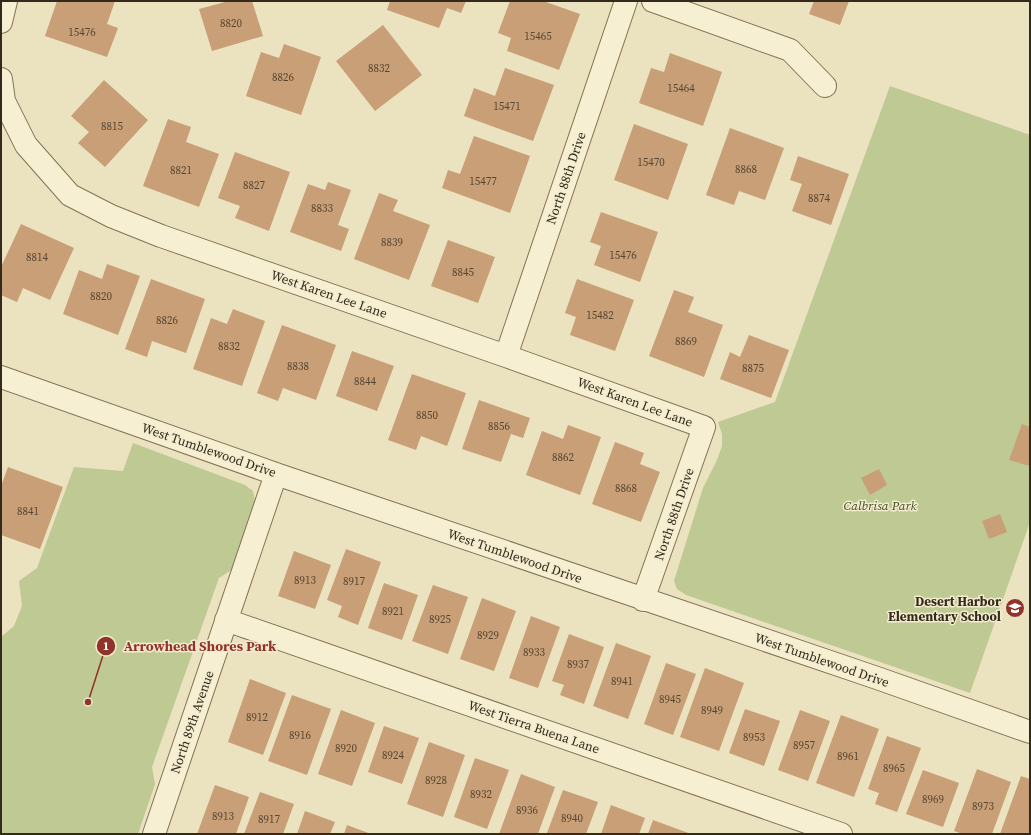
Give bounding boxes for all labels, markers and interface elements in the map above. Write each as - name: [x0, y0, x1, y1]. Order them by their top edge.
- house number: 8820: [220, 16, 242, 31]
- house number: 15476: [68, 25, 96, 40]
- house number: 15465: [524, 29, 552, 44]
- house number: 8832: [368, 61, 390, 76]
- house number: 8826: [272, 70, 294, 85]
- house number: 15464: [667, 81, 695, 96]
- house number: 15471: [493, 99, 521, 114]
- house number: 8815: [101, 119, 123, 134]
- street label: North 88th Drive: [542, 129, 590, 227]
- house number: 15470: [637, 155, 665, 170]
- house number: 8868: [735, 162, 757, 177]
- house number: 8821: [170, 163, 192, 178]
- house number: 15477: [469, 174, 497, 189]
- house number: 8827: [243, 178, 265, 193]
- house number: 8874: [808, 191, 830, 206]
- house number: 8833: [311, 201, 333, 216]
- house number: 8839: [381, 235, 403, 250]
- house number: 15476: [609, 248, 637, 263]
- house number: 8814: [26, 250, 48, 265]
- house number: 8845: [452, 265, 474, 280]
- street label: West Karen Lee Lane: [269, 266, 390, 322]
- house number: 8820: [90, 289, 112, 304]
- house number: 15482: [586, 308, 614, 323]
- house number: 8826: [156, 313, 178, 328]
- house number: 8869: [675, 334, 697, 349]
- house number: 8832: [218, 339, 240, 354]
- house number: 8838: [287, 359, 309, 374]
- house number: 8875: [742, 361, 764, 376]
- street label: West Karen Lee Lane: [575, 373, 696, 431]
- house number: 8844: [354, 374, 376, 389]
- house number: 8850: [416, 408, 438, 423]
- street label: West Tumblewood Drive: [139, 419, 279, 481]
- house number: 8856: [488, 419, 510, 434]
- house number: 8862: [552, 450, 574, 465]
- street label: North 88th Drive: [650, 465, 698, 563]
- house number: 8868: [615, 481, 637, 496]
- park label: Calbrisa Park: [843, 497, 917, 514]
- house number: 8841: [17, 504, 39, 519]
- street label: West Tumblewood Drive: [445, 525, 585, 587]
- house number: 8913: [294, 573, 316, 588]
- house number: 8917: [343, 574, 365, 589]
- place label: Desert Harbor Elementary School: [888, 593, 1002, 625]
- school or university icon: Desert Harbor Elementary School: [1004, 597, 1026, 619]
- house number: 8921: [382, 604, 404, 619]
- house number: 8925: [429, 612, 451, 627]
- house number: 8929: [477, 628, 499, 643]
- street label: West Tumblewood Drive: [752, 629, 892, 691]
- callout: Arrowhead Shores Park: [96, 633, 285, 659]
- text: Arrowhead Shores Park: [124, 636, 277, 656]
- text: 1: [103, 638, 109, 654]
- house number: 8933: [523, 645, 545, 660]
- house number: 8937: [567, 657, 589, 672]
- street label: North 89th Avenue: [166, 668, 218, 776]
- house number: 8941: [611, 674, 633, 689]
- house number: 8945: [659, 692, 681, 707]
- street label: West Tierra Buena Lane: [466, 696, 602, 758]
- house number: 8949: [701, 703, 723, 718]
- house number: 8912: [246, 710, 268, 725]
- house number: 8916: [289, 728, 311, 743]
- house number: 8953: [743, 730, 765, 745]
- house number: 8957: [793, 738, 815, 753]
- house number: 8920: [335, 741, 357, 756]
- house number: 8924: [382, 748, 404, 763]
- house number: 8961: [837, 749, 859, 764]
- house number: 8965: [883, 761, 905, 776]
- house number: 8928: [425, 773, 447, 788]
- house number: 8932: [470, 787, 492, 802]
- house number: 8969: [922, 792, 944, 807]
- house number: 8973: [972, 799, 994, 814]
- house number: 8936: [516, 803, 538, 818]
- house number: 8913: [212, 809, 234, 824]
- house number: 8940: [561, 811, 583, 826]
- house number: 8917: [258, 812, 280, 827]

